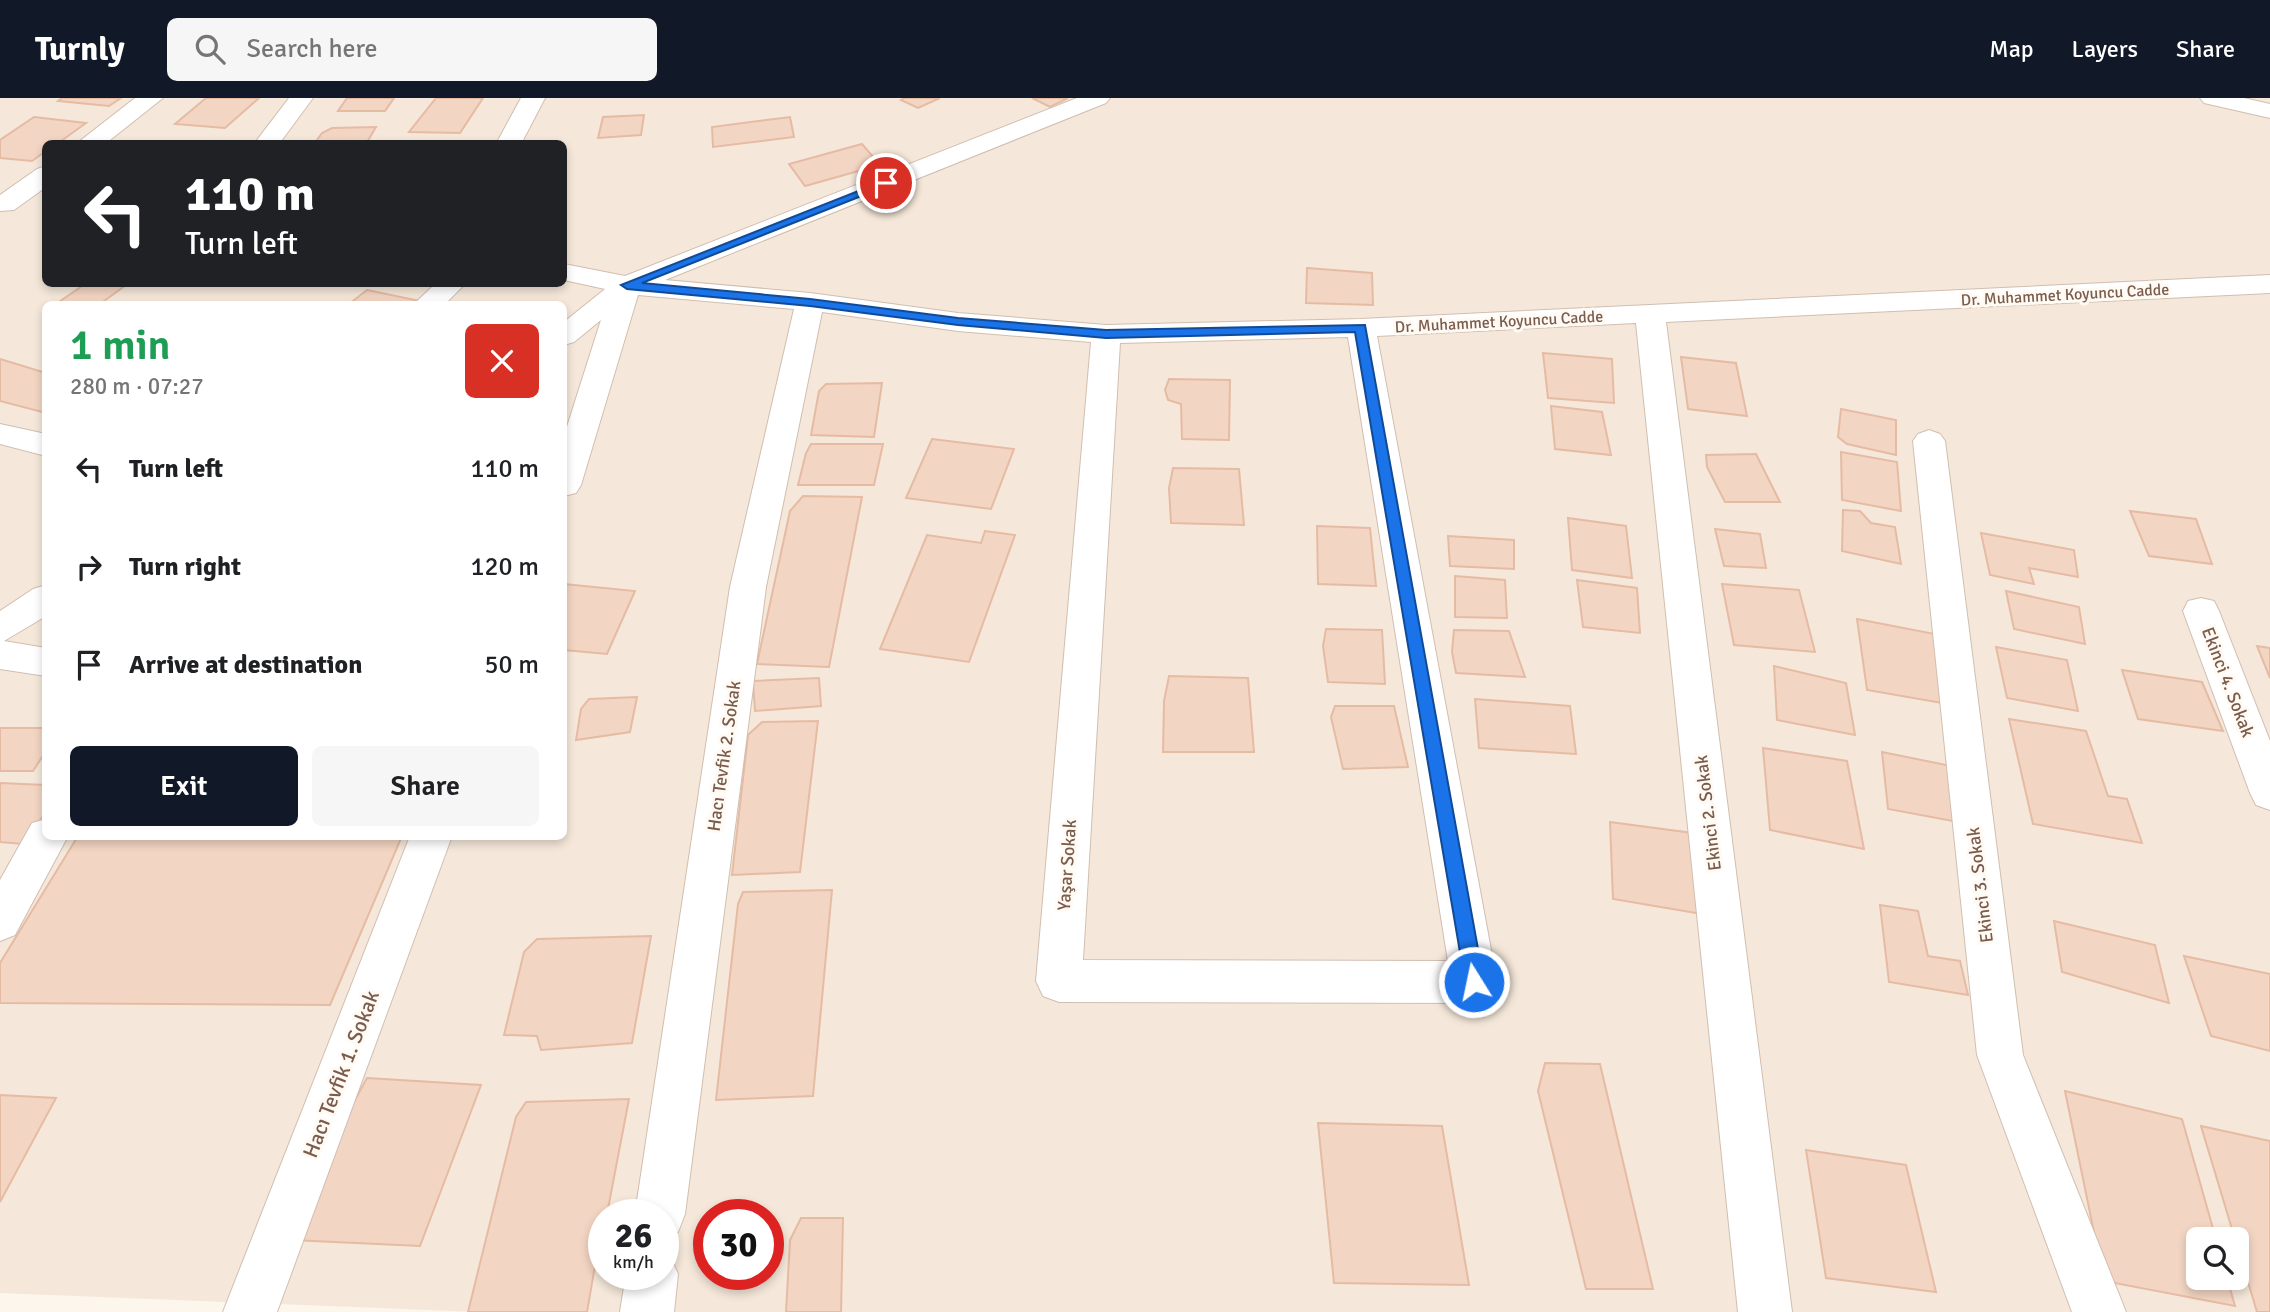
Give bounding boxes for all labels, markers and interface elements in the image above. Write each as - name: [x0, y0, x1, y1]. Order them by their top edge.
- search box: [167, 18, 657, 81]
- text: Turnly: [35, 29, 125, 70]
- icon: search: [191, 30, 229, 68]
- text: Search here: [247, 33, 378, 65]
- text: Map: [1989, 34, 2034, 64]
- text: Layers: [2072, 34, 2138, 64]
- text: Share: [2176, 34, 2235, 64]
- pin: [856, 153, 916, 213]
- text: 110 m: [185, 164, 315, 224]
- icon: arrive: [867, 164, 905, 202]
- icon: left: [70, 168, 161, 259]
- text: Turn left: [185, 224, 298, 263]
- street label: Dr. Muhammet Koyuncu Cadde: [1960, 280, 2170, 310]
- street label: Dr. Muhammet Koyuncu Cadde: [1394, 307, 1604, 337]
- text: 1 min: [70, 320, 171, 371]
- button: close: [465, 324, 539, 398]
- text: 280 m · 07:27: [70, 372, 204, 401]
- icon: left: [70, 450, 108, 488]
- text: Turn left: [129, 453, 223, 485]
- text: 110 m: [470, 453, 539, 485]
- icon: right: [70, 548, 108, 586]
- text: Turn right: [129, 551, 241, 583]
- text: 120 m: [470, 551, 539, 583]
- street label: Ekinci 4. Sokak: [2197, 624, 2259, 740]
- icon: arrive: [70, 646, 108, 684]
- text: Arrive at destination: [129, 649, 362, 681]
- text: 50 m: [484, 649, 539, 681]
- street label: Hacı Tevfik 2. Sokak: [703, 679, 745, 833]
- button: Exit: [70, 746, 298, 826]
- button: Share: [312, 746, 539, 826]
- street label: Ekinci 2. Sokak: [1690, 754, 1726, 872]
- street label: Yaşar Sokak: [1053, 819, 1081, 911]
- street label: Ekinci 3. Sokak: [1962, 826, 1998, 944]
- position arrow: [1437, 945, 1511, 1019]
- street label: Hacı Tevfik 1. Sokak: [297, 986, 385, 1161]
- speed limit sign: 30: [693, 1199, 784, 1290]
- text: 26: [615, 1214, 652, 1257]
- map controls: [2186, 1227, 2249, 1290]
- button: search: [2186, 1227, 2249, 1290]
- text: km/h: [613, 1251, 654, 1273]

